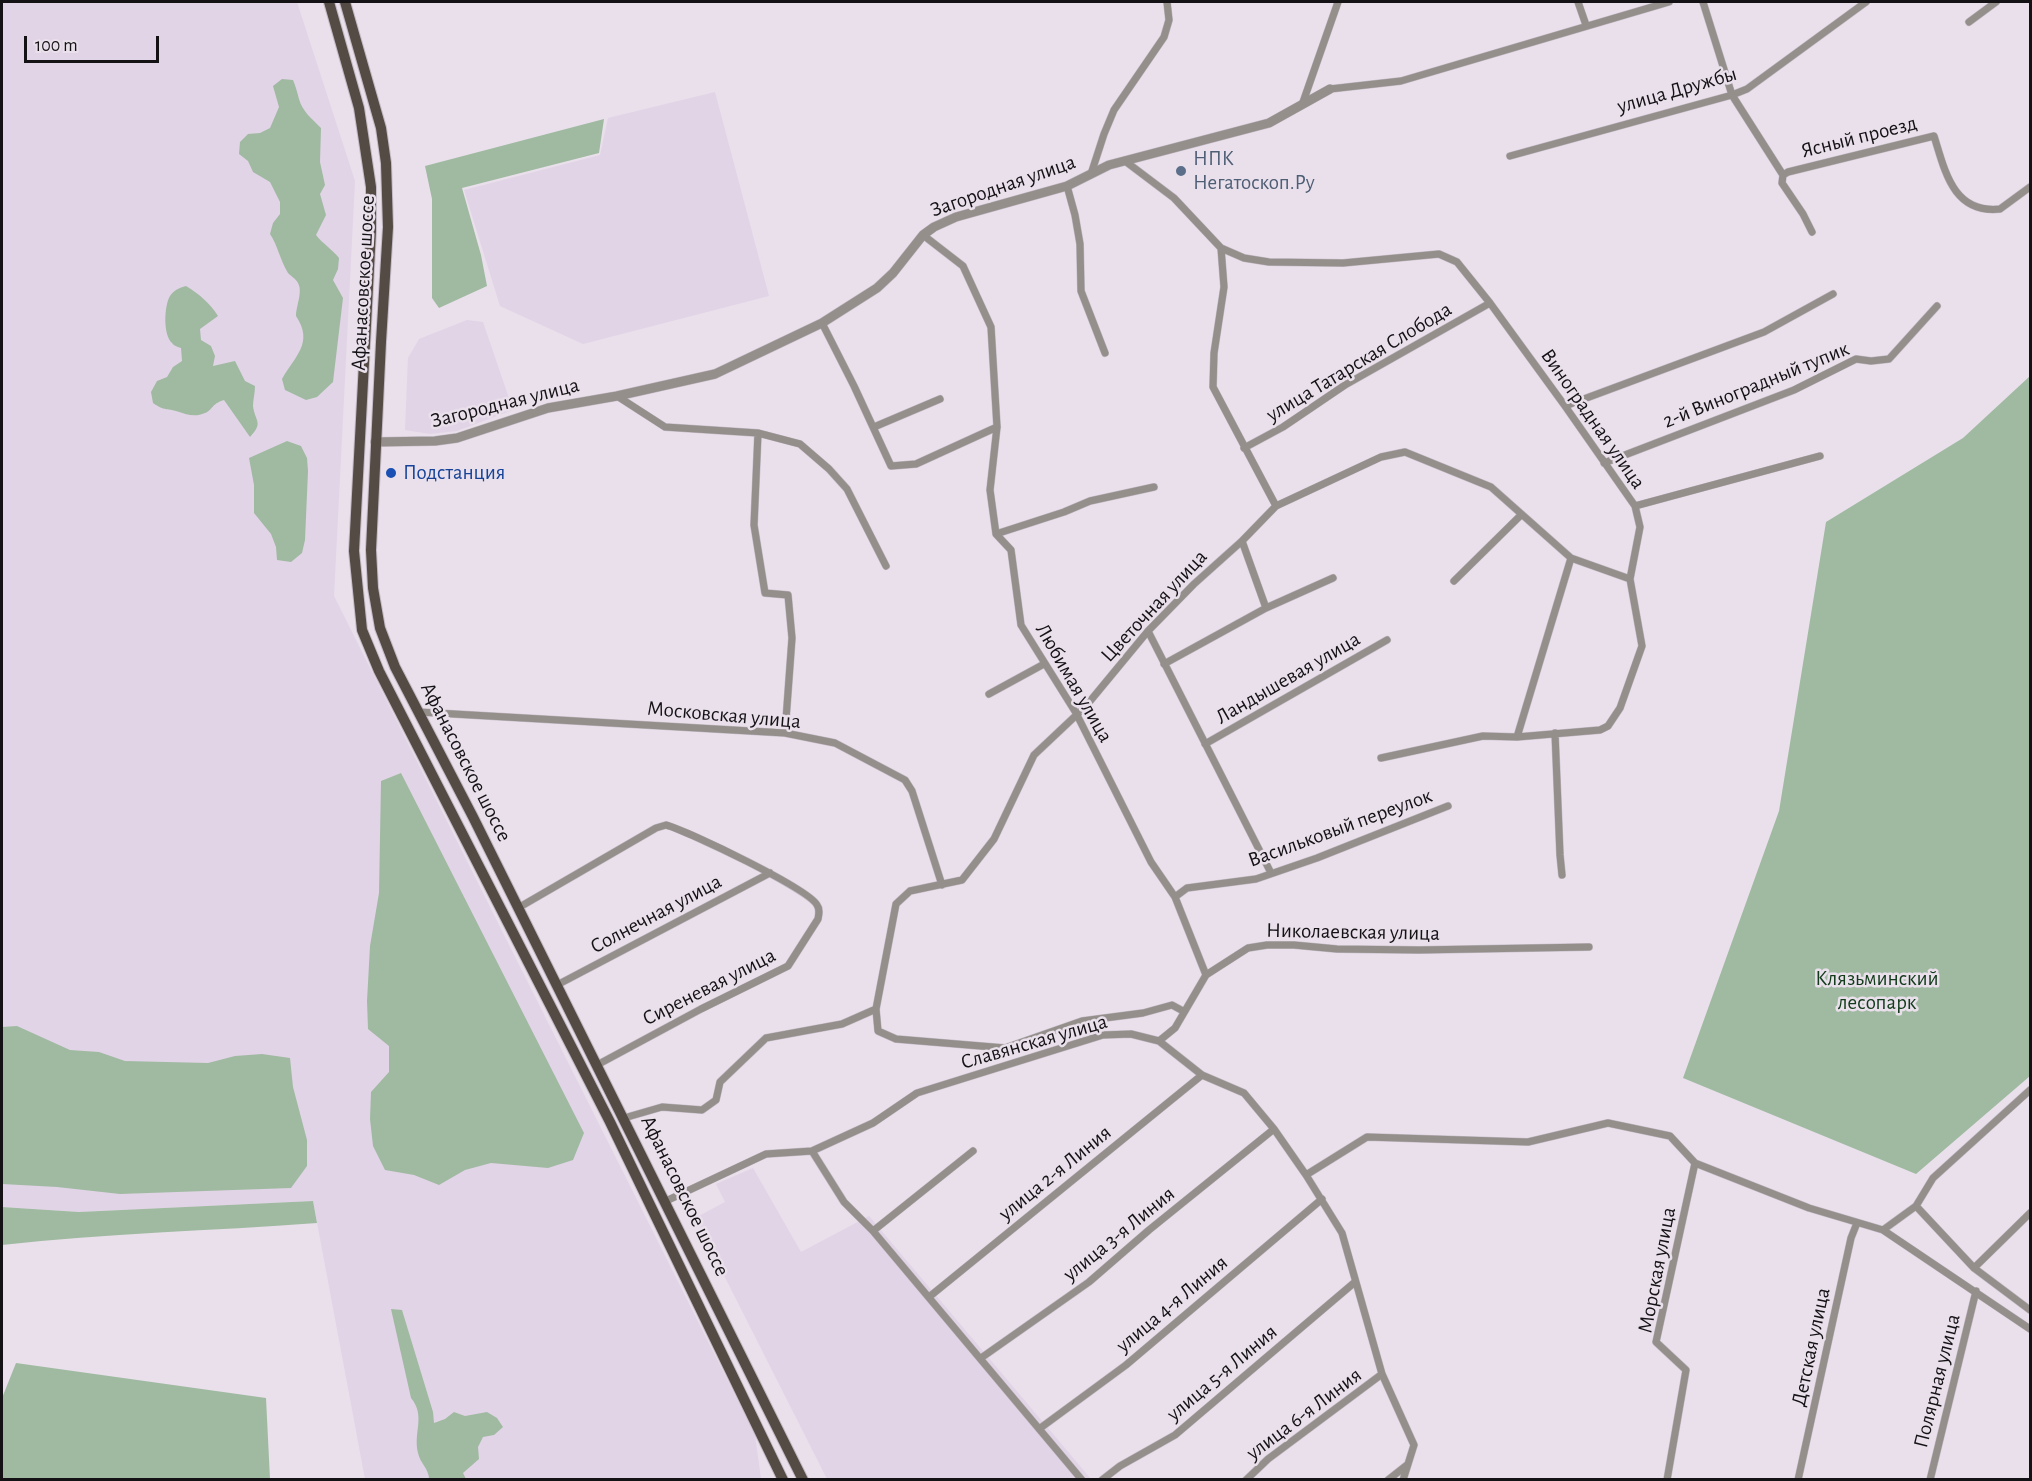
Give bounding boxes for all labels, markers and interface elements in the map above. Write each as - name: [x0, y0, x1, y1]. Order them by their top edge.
- scale bar: [27, 24, 162, 62]
- text: 100 m: [35, 37, 78, 55]
- street label: улица Дружбы: [1614, 61, 1740, 119]
- street label: Ясный проезд: [1798, 110, 1920, 164]
- place label: НПК Негатоскоп.Ру: [1193, 146, 1315, 196]
- street label: Загородная улица: [927, 149, 1079, 223]
- marker: НПК Негатоскоп.Ру: [1174, 164, 1188, 178]
- street label: Афанасовское шоссе: [346, 195, 380, 371]
- street label: улица Татарская Слобода: [1262, 297, 1456, 427]
- street label: 2-й Виноградный тупик: [1659, 336, 1853, 434]
- street label: Виноградная улица: [1535, 344, 1651, 494]
- street label: Загородная улица: [428, 372, 582, 434]
- place label: Подстанция: [403, 460, 505, 486]
- marker: Подстанция: [384, 466, 398, 480]
- street label: Цветочная улица: [1095, 544, 1213, 668]
- street label: Любимая улица: [1030, 619, 1118, 747]
- street label: Ландышевая улица: [1211, 626, 1365, 730]
- street label: Афанасовское шоссе: [415, 678, 517, 846]
- street label: Московская улица: [646, 696, 802, 734]
- street label: Васильковый переулок: [1244, 783, 1436, 873]
- street label: Солнечная улица: [586, 869, 726, 959]
- street label: Николаевская улица: [1266, 918, 1440, 946]
- street label: Сиреневая улица: [638, 943, 780, 1031]
- park label: Клязьминский лесопарк: [1815, 966, 1939, 1016]
- street label: Славянская улица: [958, 1009, 1110, 1075]
- street label: Афанасовское шоссе: [635, 1112, 735, 1280]
- street label: улица 2-я Линия: [994, 1120, 1116, 1226]
- street label: улица 3-я Линия: [1058, 1181, 1180, 1287]
- street label: Морская улица: [1632, 1205, 1682, 1335]
- street label: улица 4-я Линия: [1111, 1250, 1233, 1358]
- street label: Детская улица: [1786, 1285, 1836, 1409]
- street label: Полярная улица: [1908, 1311, 1966, 1451]
- street label: улица 5-я Линия: [1162, 1319, 1282, 1427]
- street label: улица 6-я Линия: [1241, 1362, 1367, 1466]

